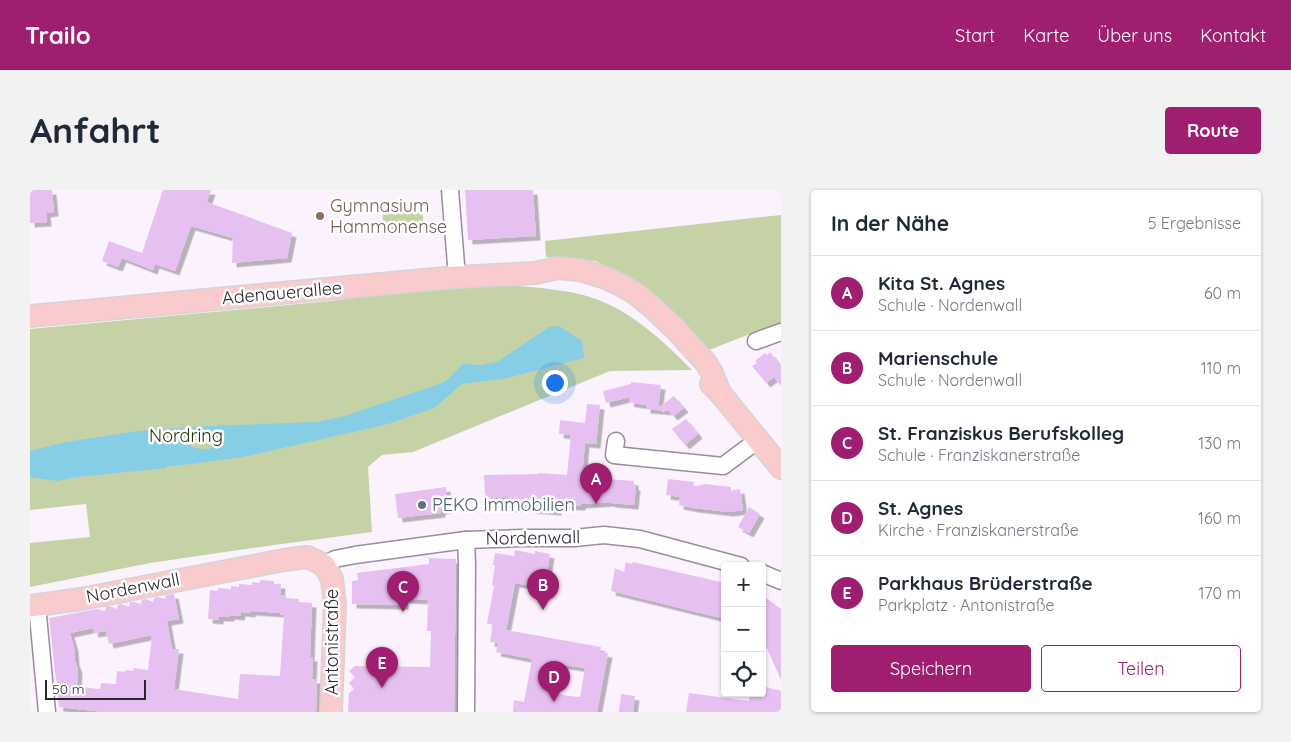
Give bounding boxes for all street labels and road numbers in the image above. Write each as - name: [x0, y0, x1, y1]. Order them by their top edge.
- street label: Adenauerallee: [221, 276, 343, 309]
- street label: Nordenwall: [485, 525, 581, 550]
- street label: Nordenwall: [84, 567, 182, 608]
- street label: Antonistraße: [320, 589, 343, 695]

